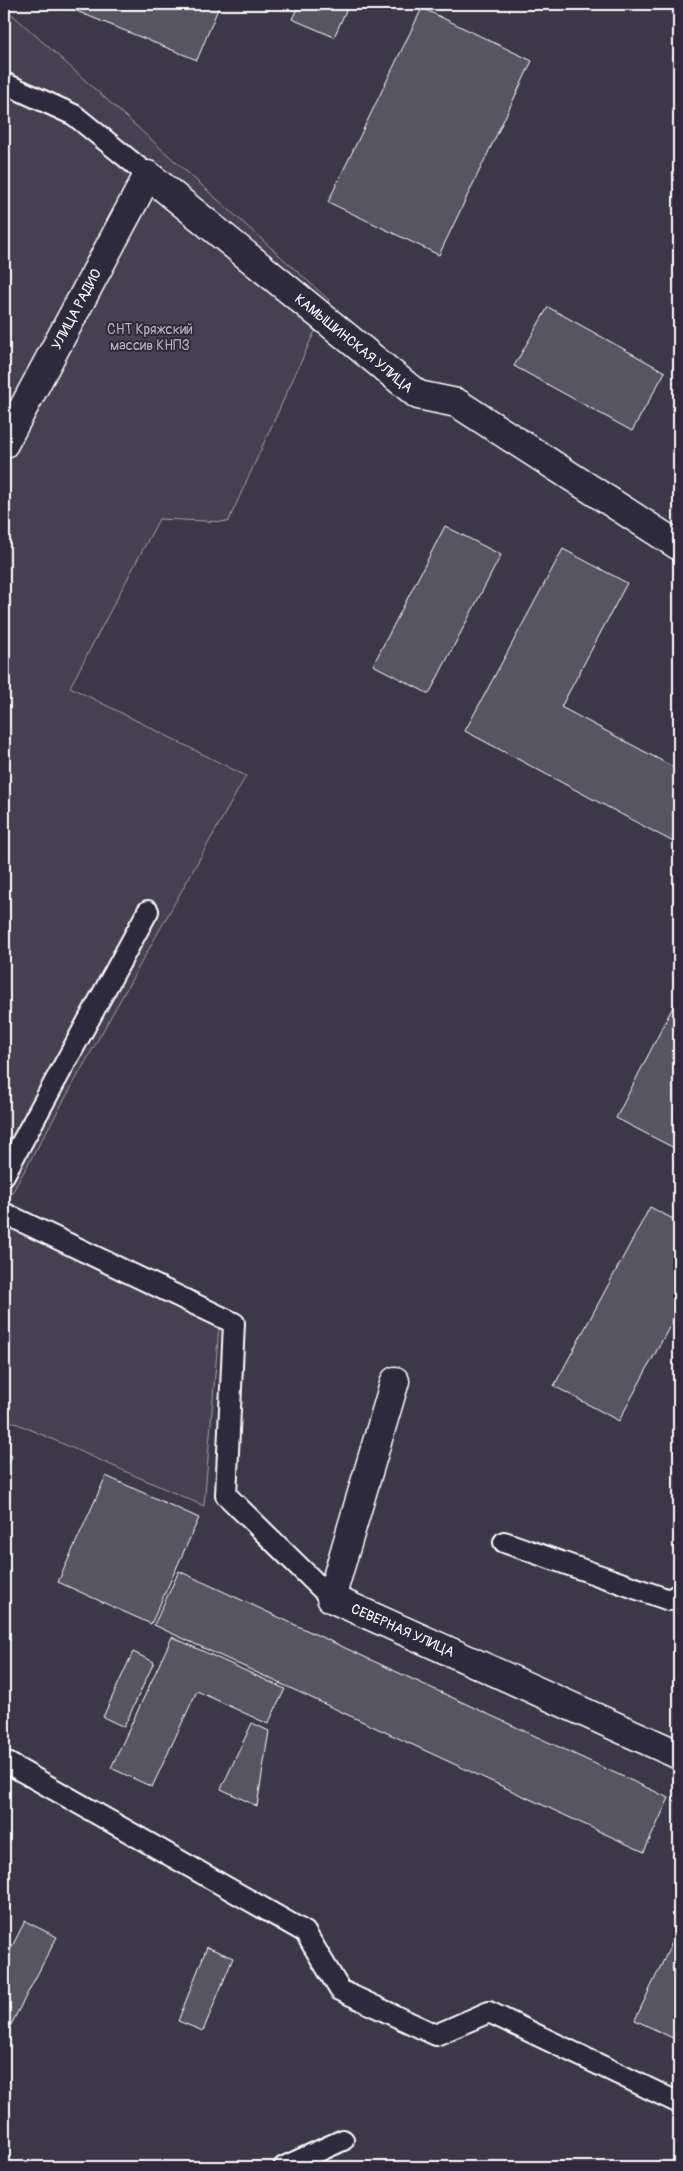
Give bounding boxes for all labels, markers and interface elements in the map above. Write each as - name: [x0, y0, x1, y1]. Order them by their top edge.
- street label: УЛИЦА РАДИО: [48, 266, 105, 353]
- street label: КАМЫШИНСКАЯ УЛИЦА: [291, 290, 416, 396]
- park label: СНТ Кряжский массив КНПЗ: [107, 321, 193, 354]
- street label: СЕВЕРНАЯ УЛИЦА: [348, 1600, 457, 1661]

